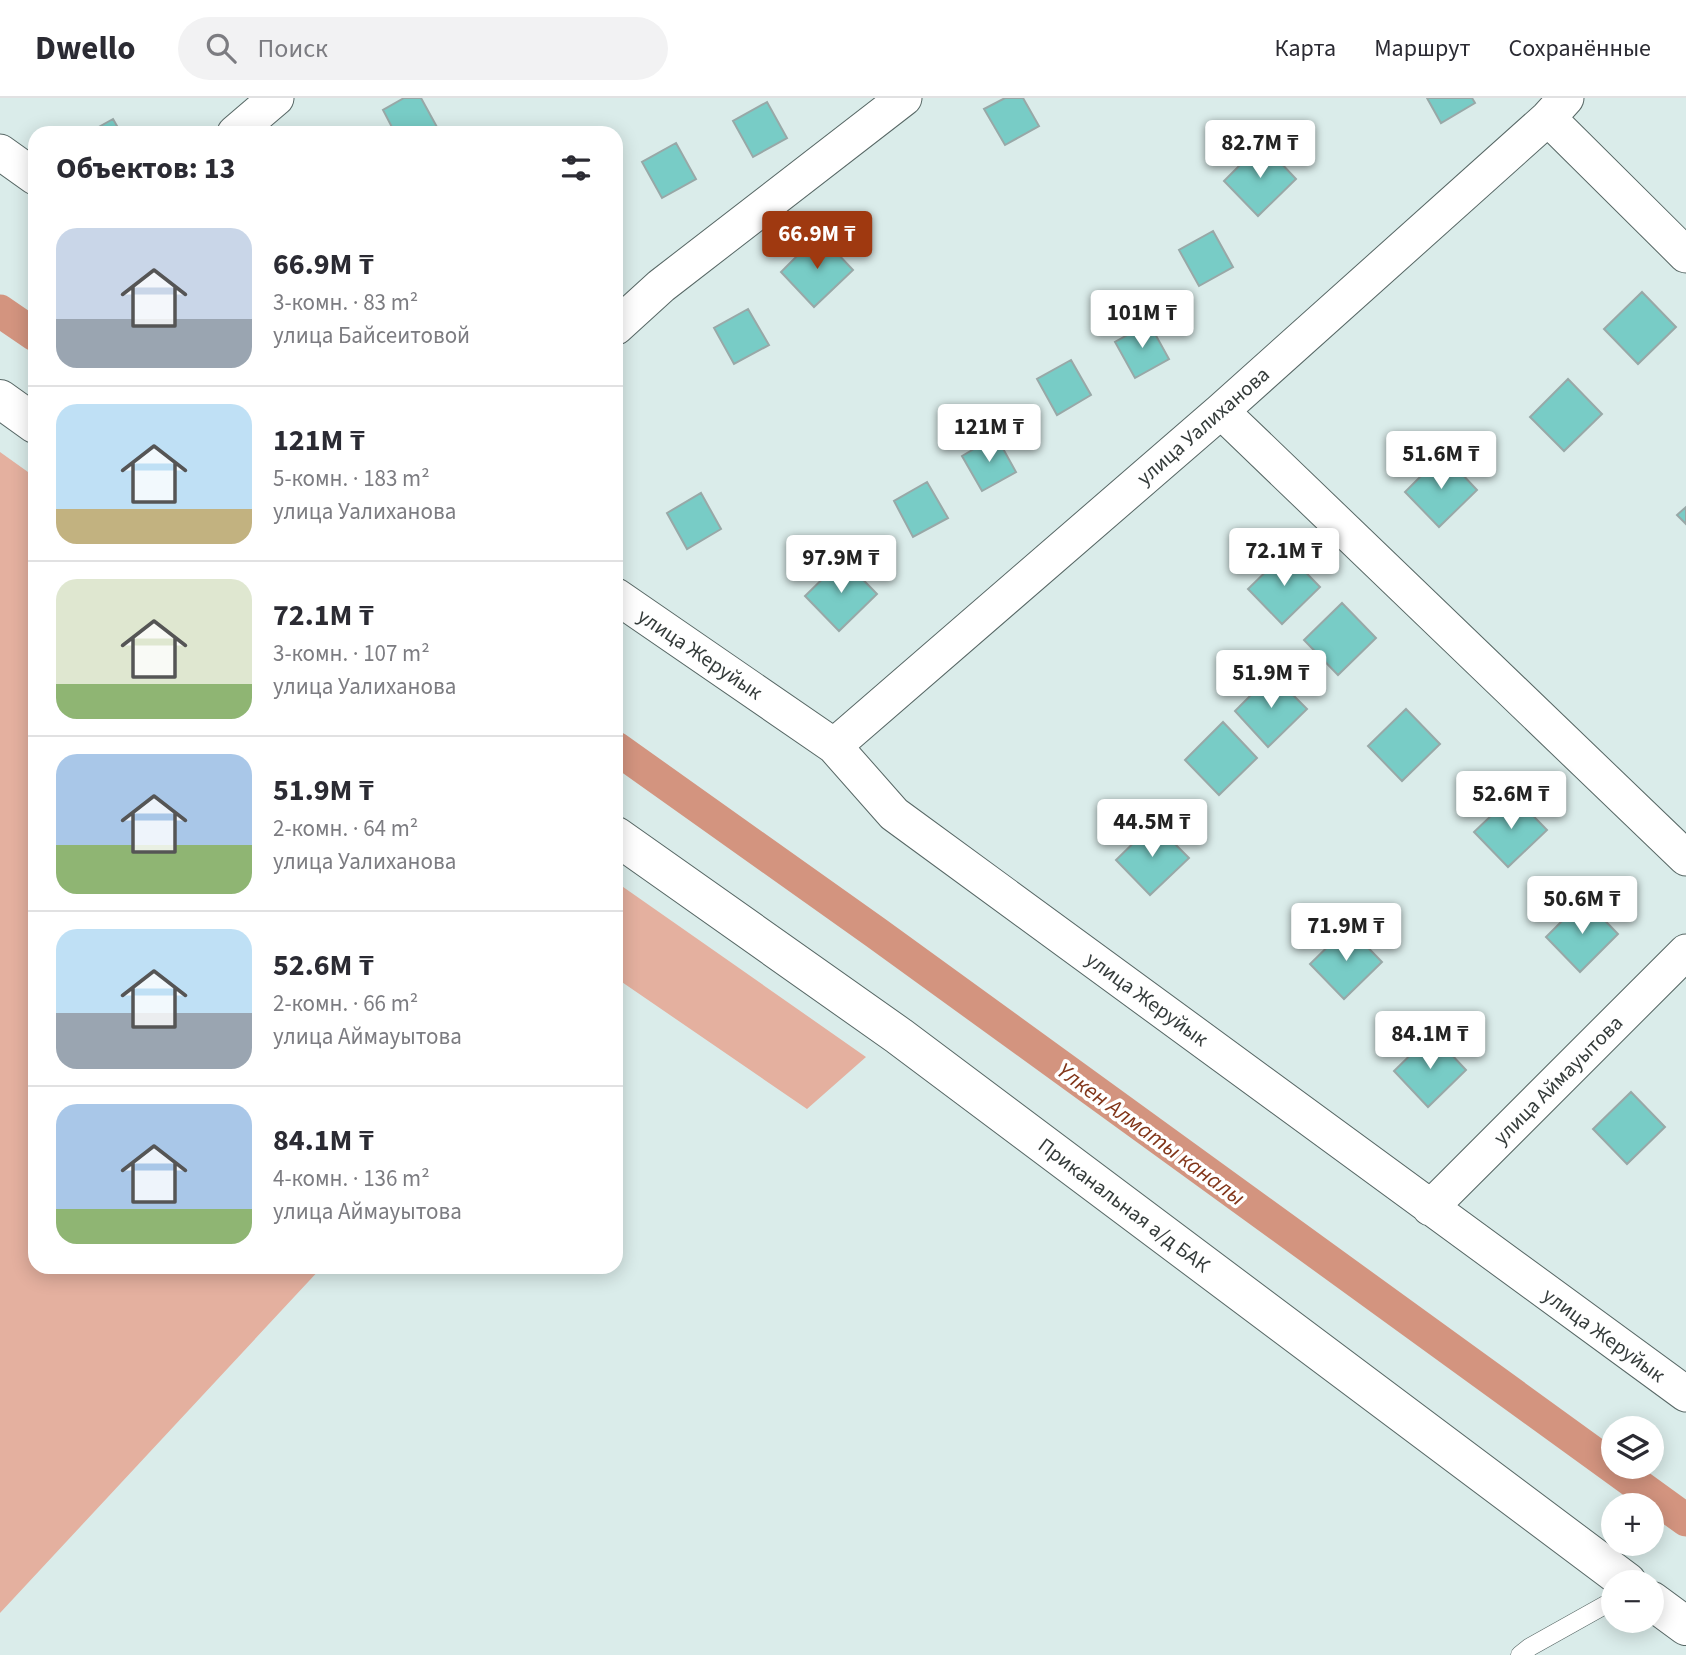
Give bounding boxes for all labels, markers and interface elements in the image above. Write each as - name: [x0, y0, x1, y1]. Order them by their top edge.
- search box: [178, 17, 668, 80]
- text: Dwello: [35, 25, 136, 72]
- icon: search: [202, 29, 240, 67]
- text: Поиск: [258, 30, 328, 67]
- text: Карта: [1275, 31, 1336, 66]
- text: Маршрут: [1374, 31, 1470, 66]
- text: Сохранённые: [1508, 31, 1651, 66]
- pin: 82.7M ₸: [1195, 120, 1325, 180]
- text: 82.7M ₸: [1221, 126, 1299, 159]
- text: Объектов: 13: [56, 147, 235, 190]
- icon: filters: [557, 149, 595, 187]
- pin: 66.9M ₸: [752, 212, 882, 271]
- text: 66.9M ₸: [778, 217, 856, 250]
- text: 66.9M ₸: [273, 243, 374, 286]
- icon: home: [112, 256, 196, 340]
- text: 3-комн. · 83 m²: [273, 286, 418, 319]
- pin: 101M ₸: [1085, 290, 1199, 350]
- text: 101M ₸: [1107, 296, 1177, 329]
- text: улица Байсеитовой: [273, 319, 470, 352]
- street label: улица Уалиханова: [1130, 360, 1276, 492]
- pin: 121M ₸: [932, 404, 1046, 464]
- text: 121M ₸: [954, 410, 1024, 443]
- text: 121M ₸: [273, 419, 365, 462]
- icon: home: [112, 432, 196, 516]
- pin: 51.6M ₸: [1376, 432, 1506, 491]
- text: 51.6M ₸: [1402, 437, 1480, 470]
- text: 5-комн. · 183 m²: [273, 462, 430, 495]
- text: улица Уалиханова: [273, 495, 456, 528]
- pin: 72.1M ₸: [1219, 528, 1349, 588]
- text: 72.1M ₸: [1245, 534, 1323, 567]
- pin: 97.9M ₸: [776, 536, 906, 595]
- text: 97.9M ₸: [802, 541, 880, 574]
- text: 72.1M ₸: [273, 594, 374, 637]
- street label: улица Жеруйык: [632, 601, 769, 707]
- icon: home: [112, 607, 196, 691]
- text: 3-комн. · 107 m²: [273, 637, 430, 670]
- pin: 51.9M ₸: [1206, 650, 1336, 710]
- text: 51.9M ₸: [1232, 656, 1310, 689]
- text: улица Уалиханова: [273, 670, 456, 703]
- text: 51.9M ₸: [273, 769, 374, 812]
- pin: 52.6M ₸: [1446, 772, 1576, 831]
- text: 52.6M ₸: [1472, 777, 1550, 810]
- icon: home: [112, 782, 196, 866]
- pin: 44.5M ₸: [1087, 800, 1217, 859]
- text: 44.5M ₸: [1113, 805, 1191, 838]
- text: 2-комн. · 64 m²: [273, 812, 418, 845]
- text: улица Уалиханова: [273, 845, 456, 878]
- pin: 50.6M ₸: [1517, 876, 1647, 936]
- text: 50.6M ₸: [1543, 882, 1621, 915]
- pin: 71.9M ₸: [1281, 904, 1411, 963]
- text: 71.9M ₸: [1307, 909, 1385, 942]
- text: 52.6M ₸: [273, 944, 374, 987]
- street label: улица Жеруйык: [1080, 944, 1215, 1054]
- icon: home: [112, 957, 196, 1041]
- text: 2-комн. · 66 m²: [273, 987, 418, 1020]
- street label: улица Аймауытова: [1486, 1008, 1630, 1152]
- pin: 84.1M ₸: [1365, 1012, 1495, 1071]
- text: 84.1M ₸: [1391, 1017, 1469, 1050]
- text: улица Аймауытова: [273, 1020, 462, 1053]
- water label: Үлкен Алматы каналы: [1050, 1054, 1252, 1214]
- text: 84.1M ₸: [273, 1119, 374, 1162]
- street label: Приканальная а/д БАК: [1032, 1130, 1217, 1280]
- icon: home: [112, 1132, 196, 1216]
- text: 4-комн. · 136 m²: [273, 1162, 430, 1195]
- text: улица Аймауытова: [273, 1195, 462, 1228]
- street label: улица Жеруйык: [1537, 1280, 1672, 1390]
- map controls: [1601, 1416, 1664, 1633]
- button: layers: [1601, 1416, 1664, 1479]
- button: +: [1601, 1493, 1664, 1556]
- button: −: [1601, 1570, 1664, 1633]

